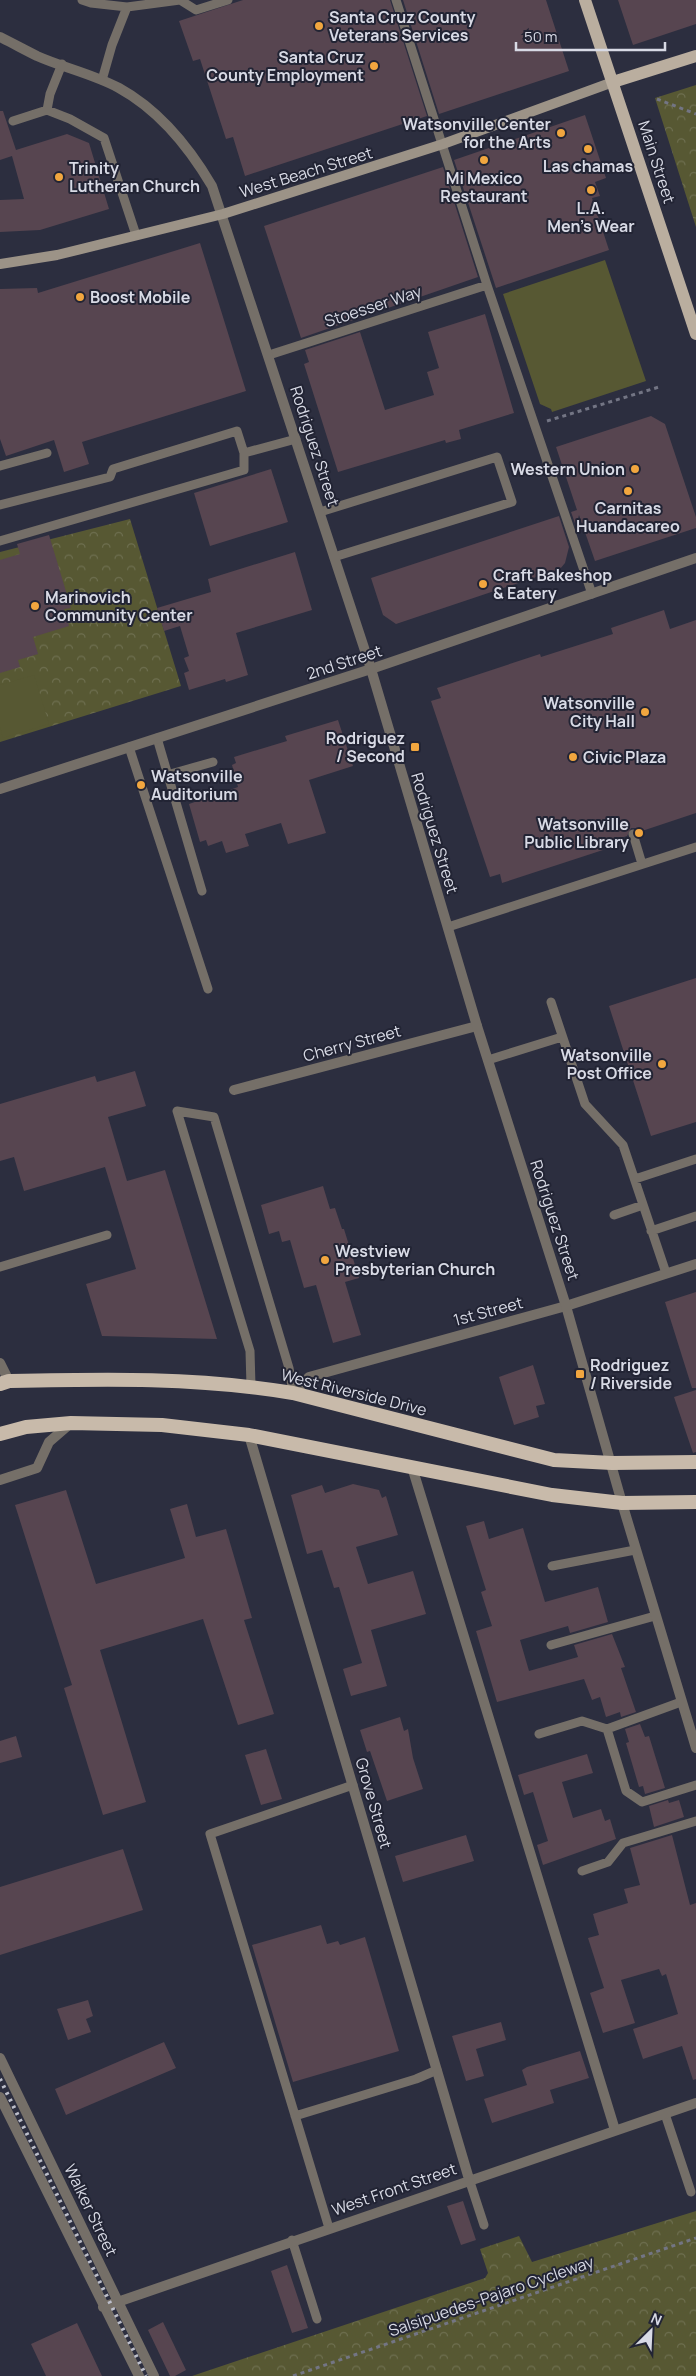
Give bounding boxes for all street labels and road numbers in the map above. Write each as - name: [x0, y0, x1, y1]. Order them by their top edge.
- street label: Main Street: [633, 118, 681, 206]
- street label: West Beach Street: [237, 141, 375, 203]
- street label: Stoesser Way: [322, 280, 425, 332]
- street label: Rodriguez Street: [285, 383, 345, 509]
- street label: 2nd Street: [303, 639, 385, 685]
- street label: Rodriguez Street: [406, 770, 464, 896]
- street label: Cherry Street: [301, 1019, 403, 1067]
- street label: Rodriguez Street: [525, 1157, 585, 1283]
- street label: 1st Street: [451, 1291, 525, 1331]
- street label: West Riverside Drive: [279, 1363, 429, 1421]
- street label: Grove Street: [351, 1755, 397, 1851]
- street label: West Front Street: [329, 2157, 459, 2221]
- street label: Walker Street: [59, 2160, 123, 2260]
- street label: Salsipuedes-Pajaro Cycleway: [385, 2250, 597, 2342]

